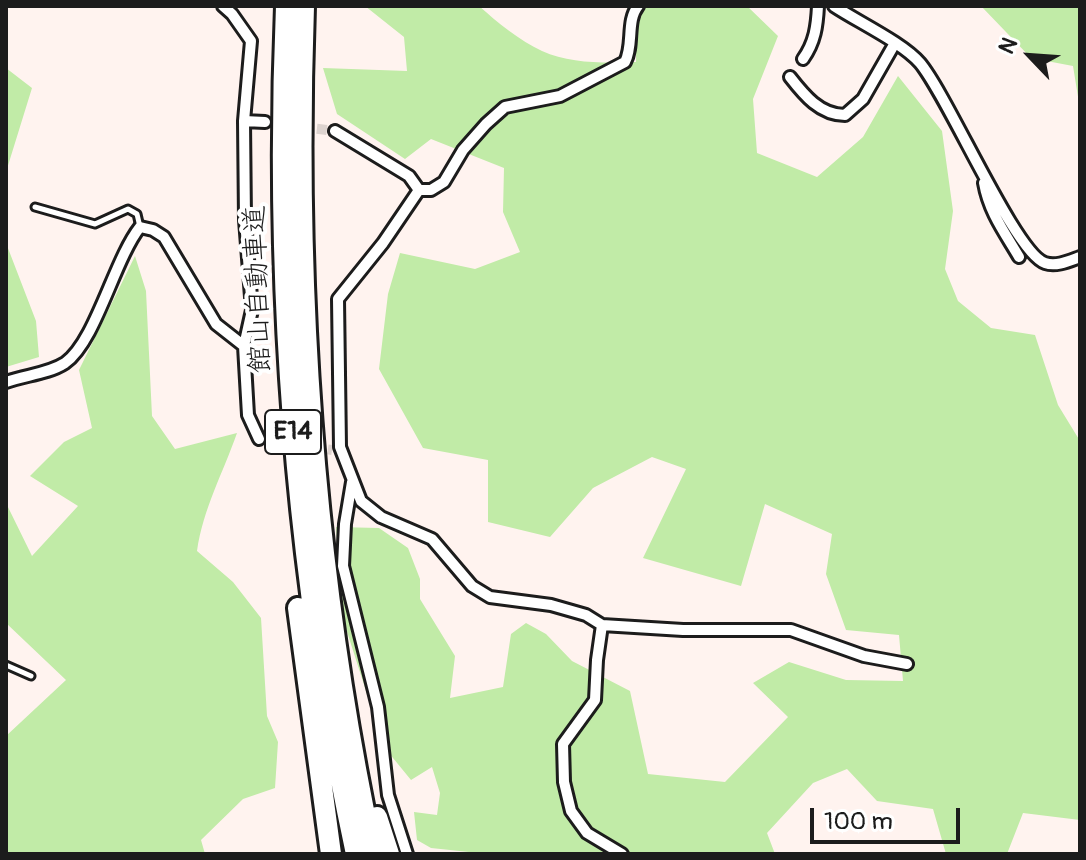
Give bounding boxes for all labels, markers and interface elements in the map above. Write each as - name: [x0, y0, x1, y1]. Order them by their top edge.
- north arrow: [990, 16, 1070, 96]
- text: N: [992, 33, 1024, 59]
- street label: 館山自動車道: [239, 204, 279, 374]
- road number: E14: [265, 410, 321, 454]
- scale bar: [814, 792, 964, 842]
- text: 100 m: [824, 807, 893, 836]

